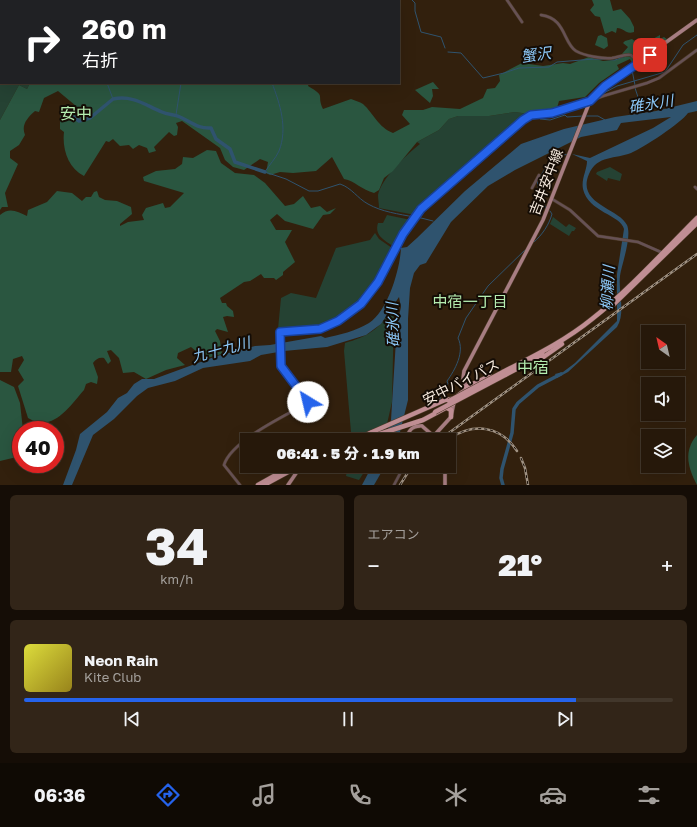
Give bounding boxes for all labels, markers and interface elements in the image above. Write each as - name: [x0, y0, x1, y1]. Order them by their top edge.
- text: 260 m: [82, 12, 167, 45]
- icon: right: [16, 16, 68, 68]
- pin: [633, 38, 667, 72]
- water label: 蟹沢: [520, 43, 554, 65]
- icon: arrive: [639, 44, 661, 66]
- text: 右折: [82, 49, 118, 71]
- water label: 碓氷川: [627, 90, 676, 115]
- district label: 安中: [60, 103, 92, 123]
- street label: 吉井安中線: [525, 146, 566, 218]
- water label: 柳瀬川: [597, 263, 617, 311]
- district label: 中宿一丁目: [432, 292, 508, 310]
- water label: 碓氷川: [382, 300, 402, 348]
- north arrow: [641, 325, 685, 369]
- map controls: [641, 325, 685, 473]
- water label: 九十九川: [189, 332, 254, 365]
- street label: 安中バイパス: [420, 355, 502, 408]
- district label: 中宿: [517, 357, 549, 377]
- button: sound: [641, 377, 685, 421]
- position arrow: [287, 381, 329, 423]
- speed limit sign: 40: [12, 421, 64, 473]
- button: layers: [641, 429, 685, 473]
- text: 06:41 · 5 分 · 1.9 km: [276, 444, 420, 462]
- text: 34: [145, 514, 209, 576]
- text: エアコン: [368, 526, 420, 542]
- text: 21°: [498, 547, 542, 583]
- text: −: [368, 552, 380, 579]
- text: +: [661, 552, 673, 579]
- text: km/h: [160, 571, 193, 587]
- text: Neon Rain: [84, 651, 158, 669]
- text: Kite Club: [84, 669, 141, 685]
- icon: previous: [121, 708, 143, 730]
- icon: pause: [337, 708, 359, 730]
- icon: next: [554, 708, 576, 730]
- icon: directions: [154, 781, 182, 809]
- icon: music: [250, 781, 278, 809]
- icon: phone: [346, 781, 374, 809]
- icon: climate: [442, 781, 470, 809]
- icon: car: [539, 781, 567, 809]
- icon: filters: [635, 781, 663, 809]
- text: 06:36: [34, 784, 85, 806]

